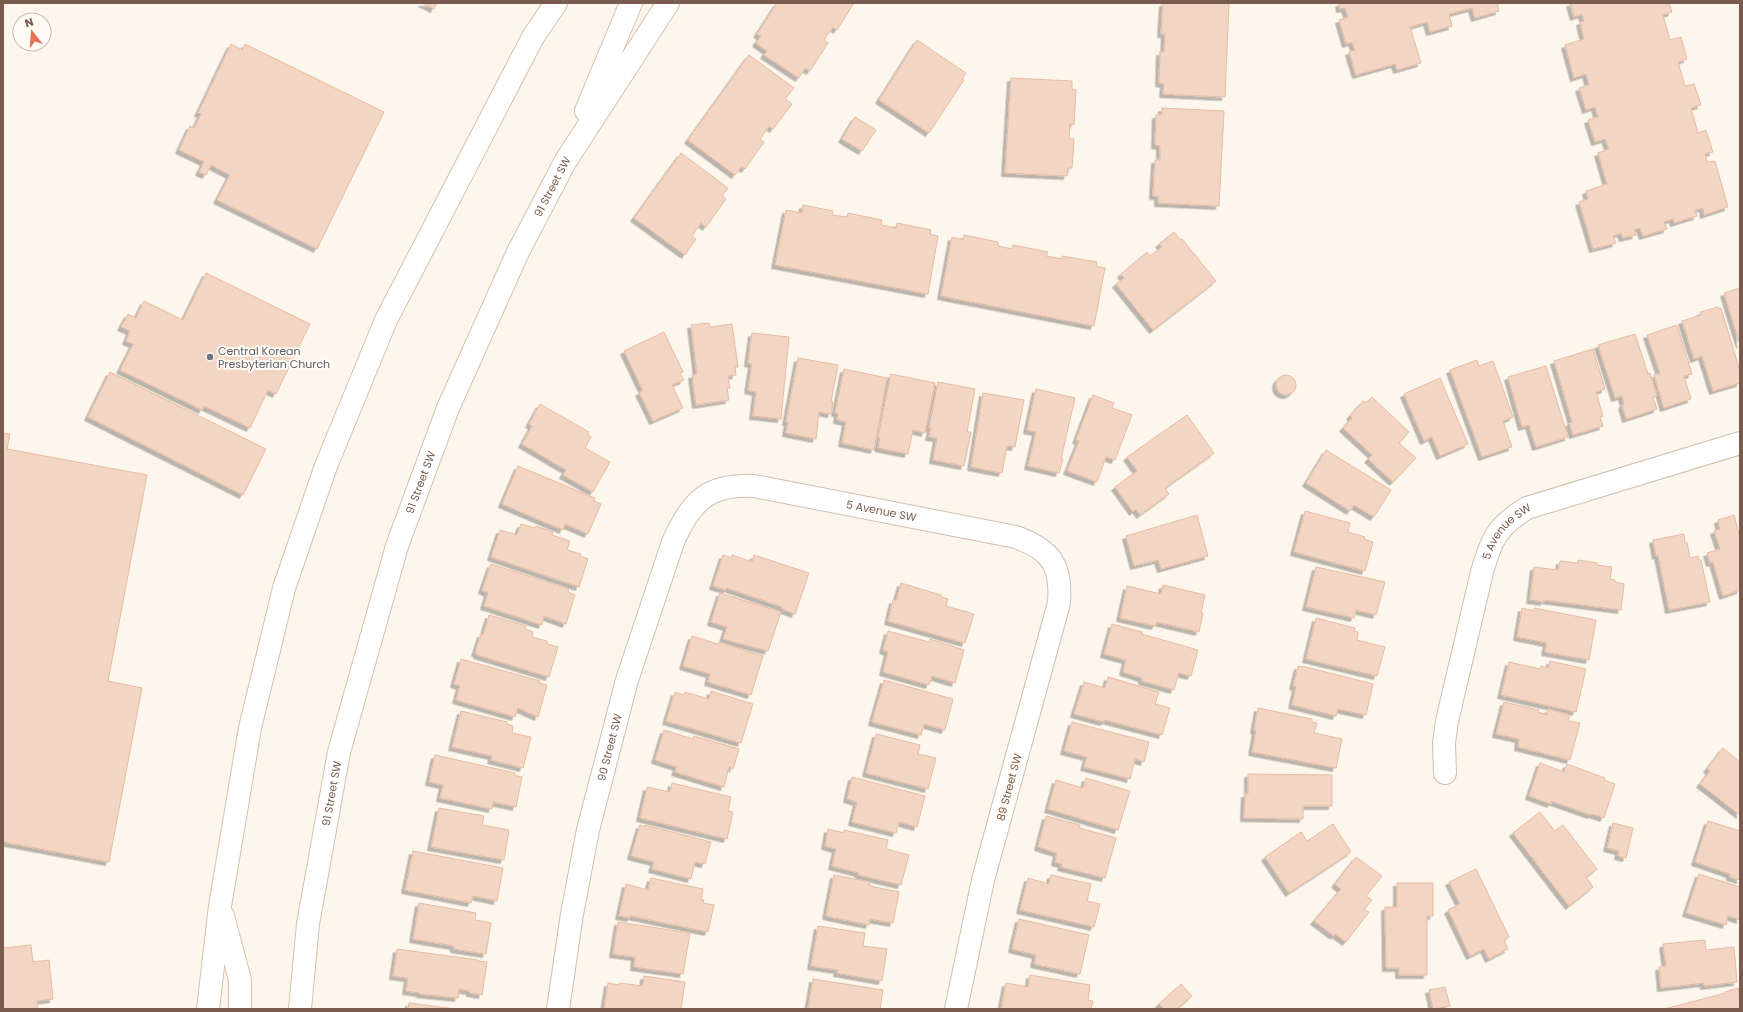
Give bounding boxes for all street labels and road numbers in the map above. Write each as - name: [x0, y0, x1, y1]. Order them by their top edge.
- street label: 91 Street SW: [530, 154, 575, 220]
- street label: 91 Street SW: [402, 448, 440, 516]
- street label: 5 Avenue SW: [845, 496, 918, 526]
- street label: 5 Avenue SW: [1478, 499, 1534, 562]
- street label: 90 Street SW: [593, 712, 626, 783]
- street label: 89 Street SW: [992, 751, 1026, 822]
- street label: 91 Street SW: [318, 759, 345, 827]

